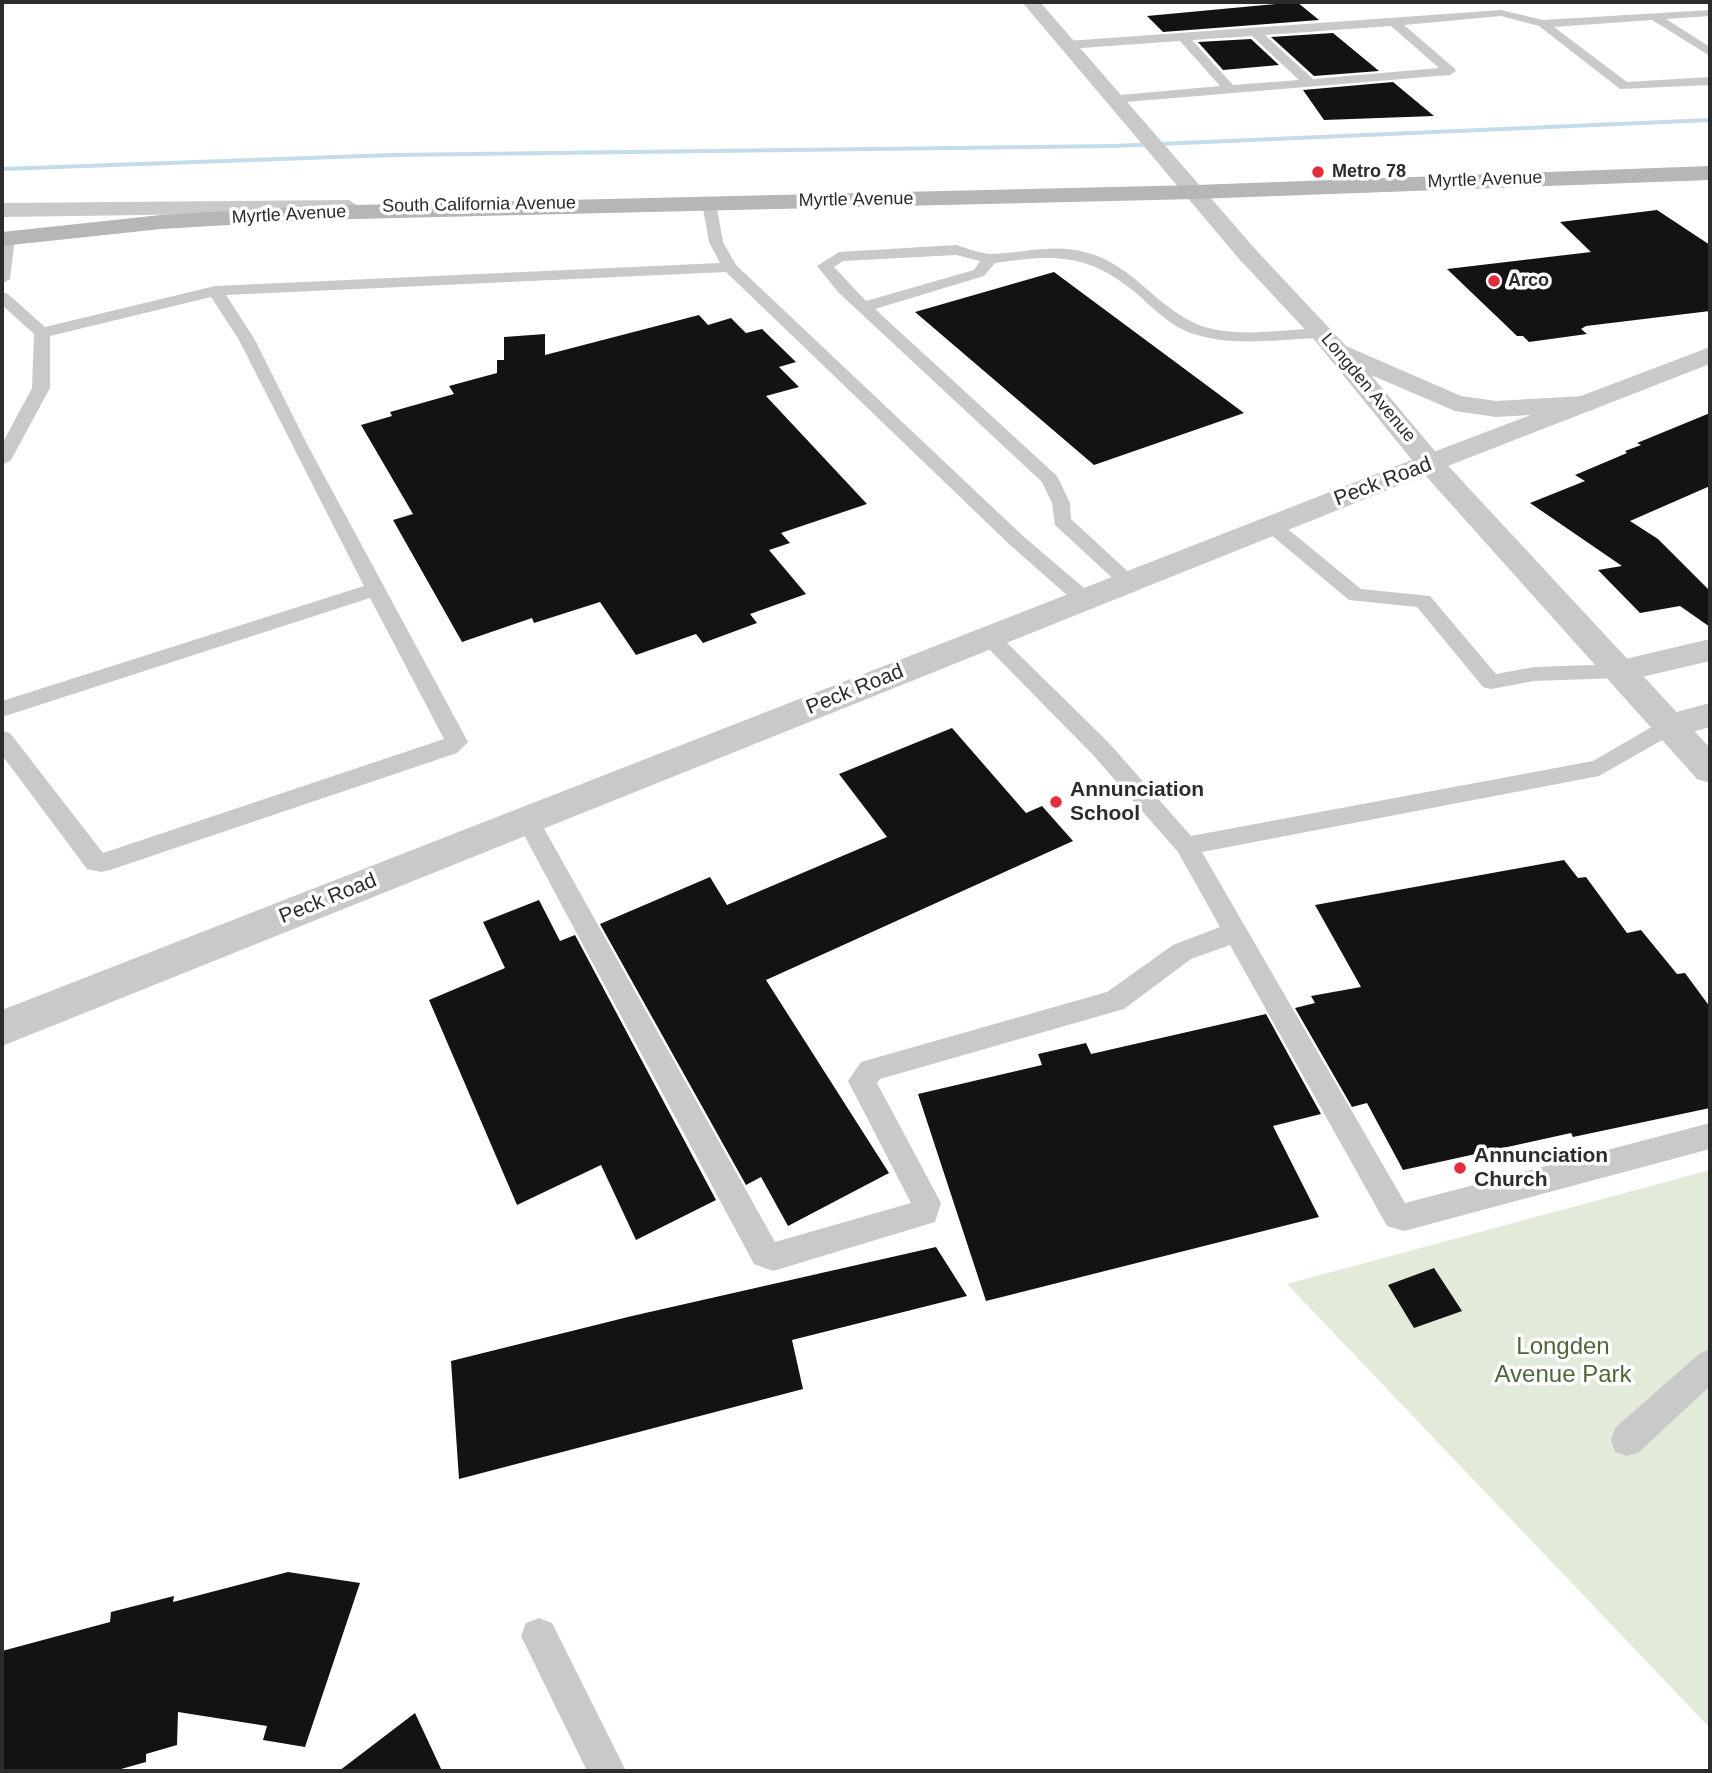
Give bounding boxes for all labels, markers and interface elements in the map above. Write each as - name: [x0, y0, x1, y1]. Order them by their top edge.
- place label: Metro 78: [1332, 161, 1406, 183]
- marker: Metro 78: [1310, 164, 1326, 180]
- street label: Myrtle Avenue: [1427, 167, 1543, 193]
- street label: Myrtle Avenue: [798, 188, 914, 212]
- street label: South California Avenue: [382, 193, 576, 217]
- street label: Myrtle Avenue: [231, 201, 347, 229]
- place label: Arco: [1508, 270, 1549, 292]
- marker: Arco: [1486, 273, 1502, 289]
- street label: Longden Avenue: [1316, 329, 1420, 447]
- street label: Peck Road: [1331, 452, 1435, 512]
- street label: Peck Road: [803, 659, 907, 721]
- place label: Annunciation School: [1070, 777, 1204, 827]
- marker: Annunciation School: [1048, 794, 1064, 810]
- street label: Peck Road: [276, 868, 380, 930]
- place label: Annunciation Church: [1474, 1143, 1608, 1193]
- marker: Annunciation Church: [1452, 1160, 1468, 1176]
- park label: Longden Avenue Park: [1495, 1333, 1631, 1389]

